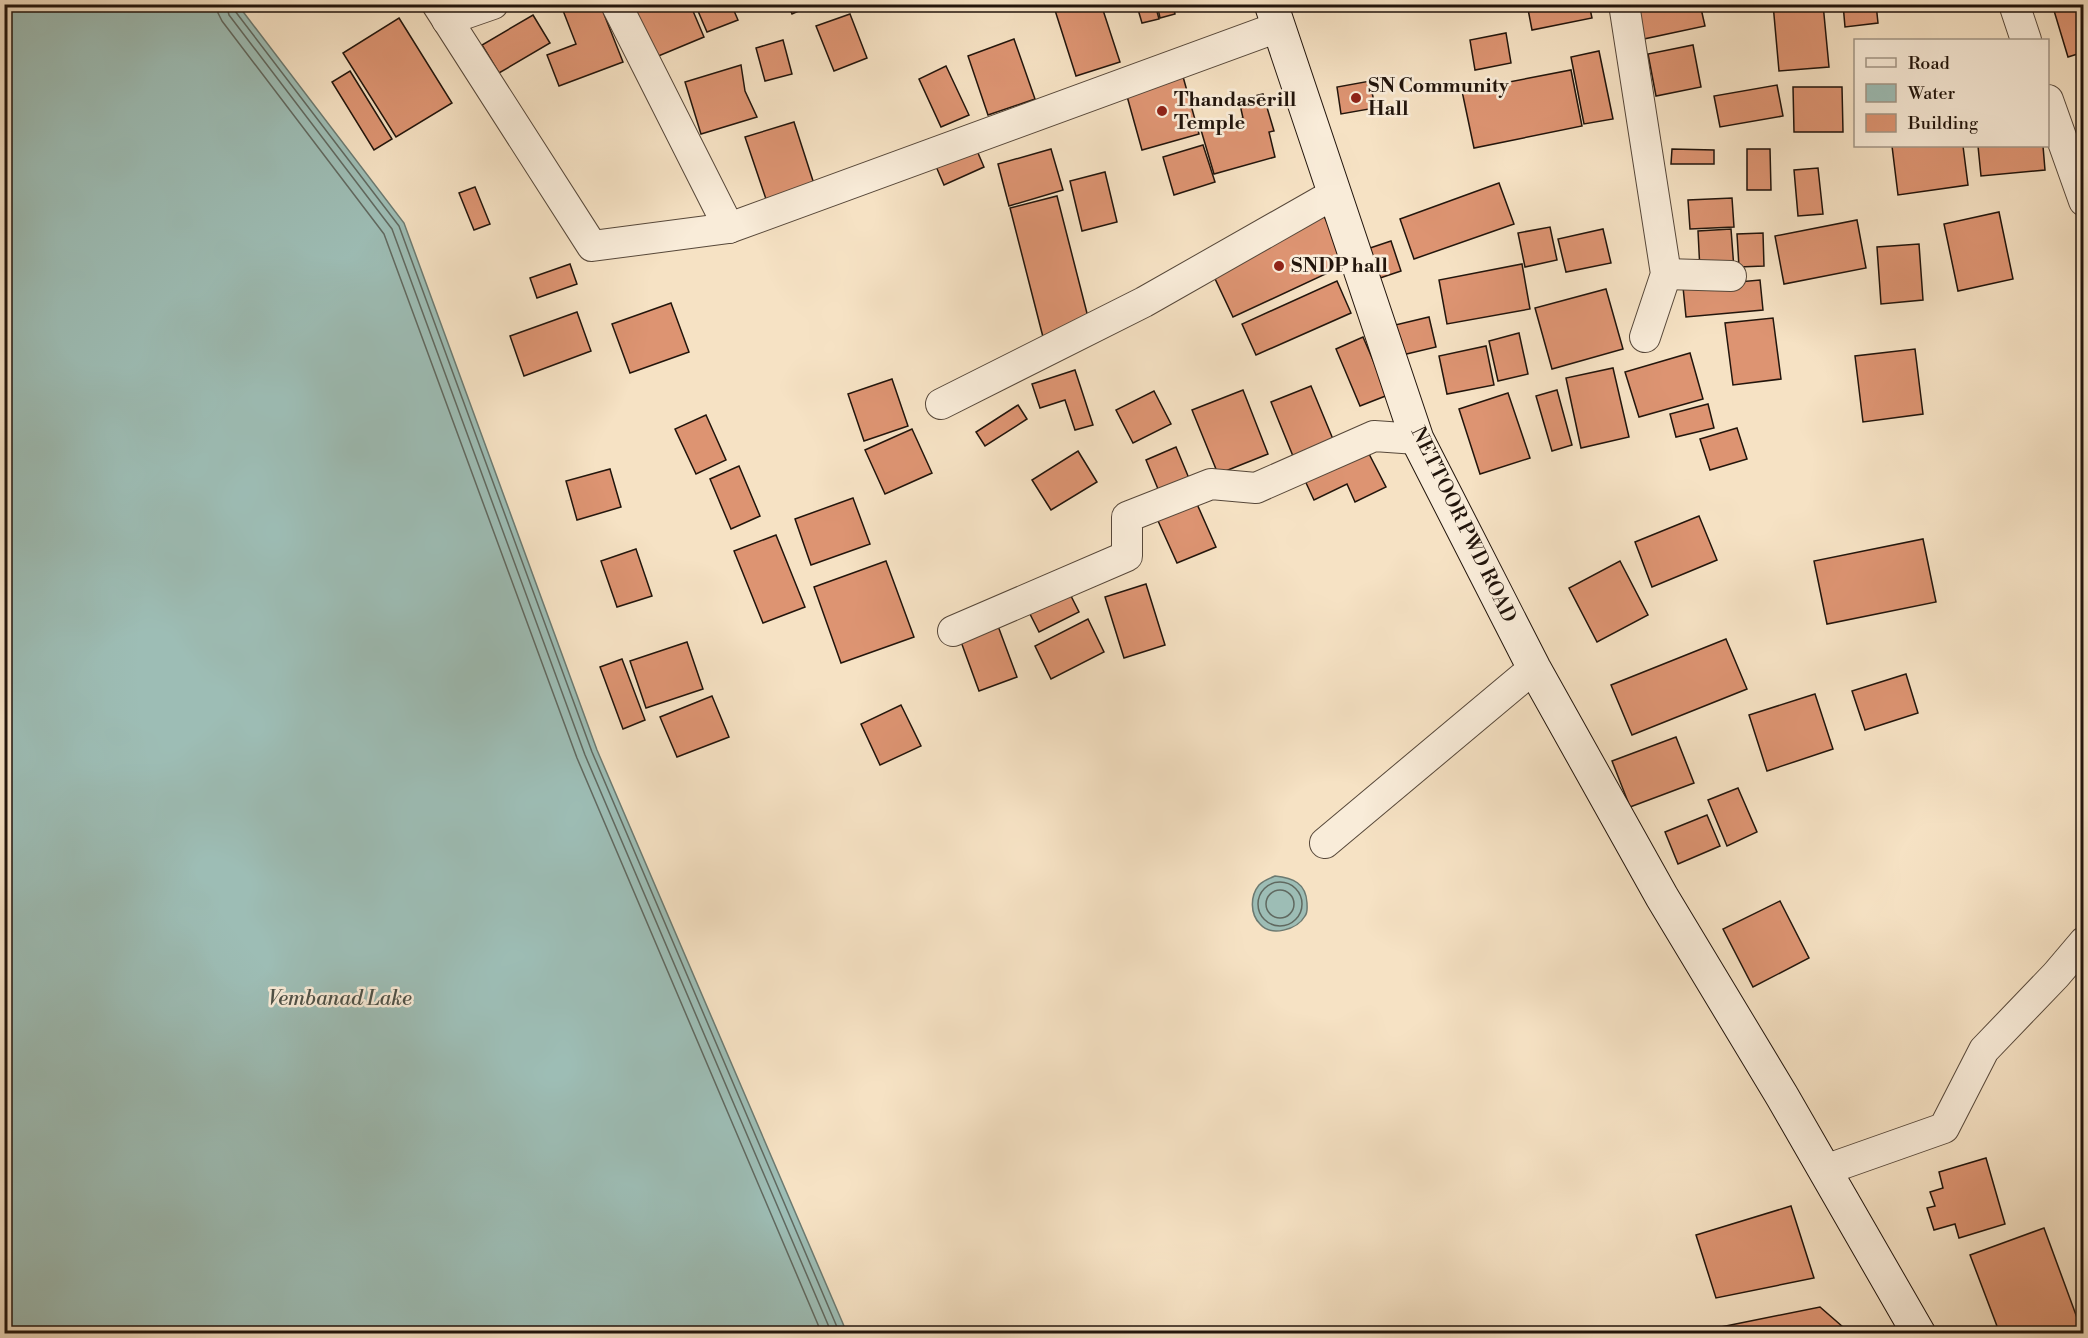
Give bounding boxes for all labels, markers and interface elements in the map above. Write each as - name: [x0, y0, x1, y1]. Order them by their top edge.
- legend: [1854, 39, 2049, 147]
- text: Road: [1908, 52, 1951, 75]
- place label: SN Community Hall: [1368, 74, 1510, 122]
- text: Water: [1907, 82, 1956, 105]
- place label: Thandaserill Temple: [1174, 88, 1297, 136]
- marker: SN Community Hall: [1349, 91, 1363, 105]
- marker: Thandaserill Temple: [1155, 104, 1169, 118]
- text: Building: [1907, 112, 1979, 135]
- place label: SNDP hall: [1291, 254, 1388, 279]
- marker: SNDP hall: [1272, 259, 1286, 273]
- street label: NETTOOR PWD ROAD: [1405, 423, 1521, 627]
- water label: Vembanad Lake: [268, 986, 412, 1012]

